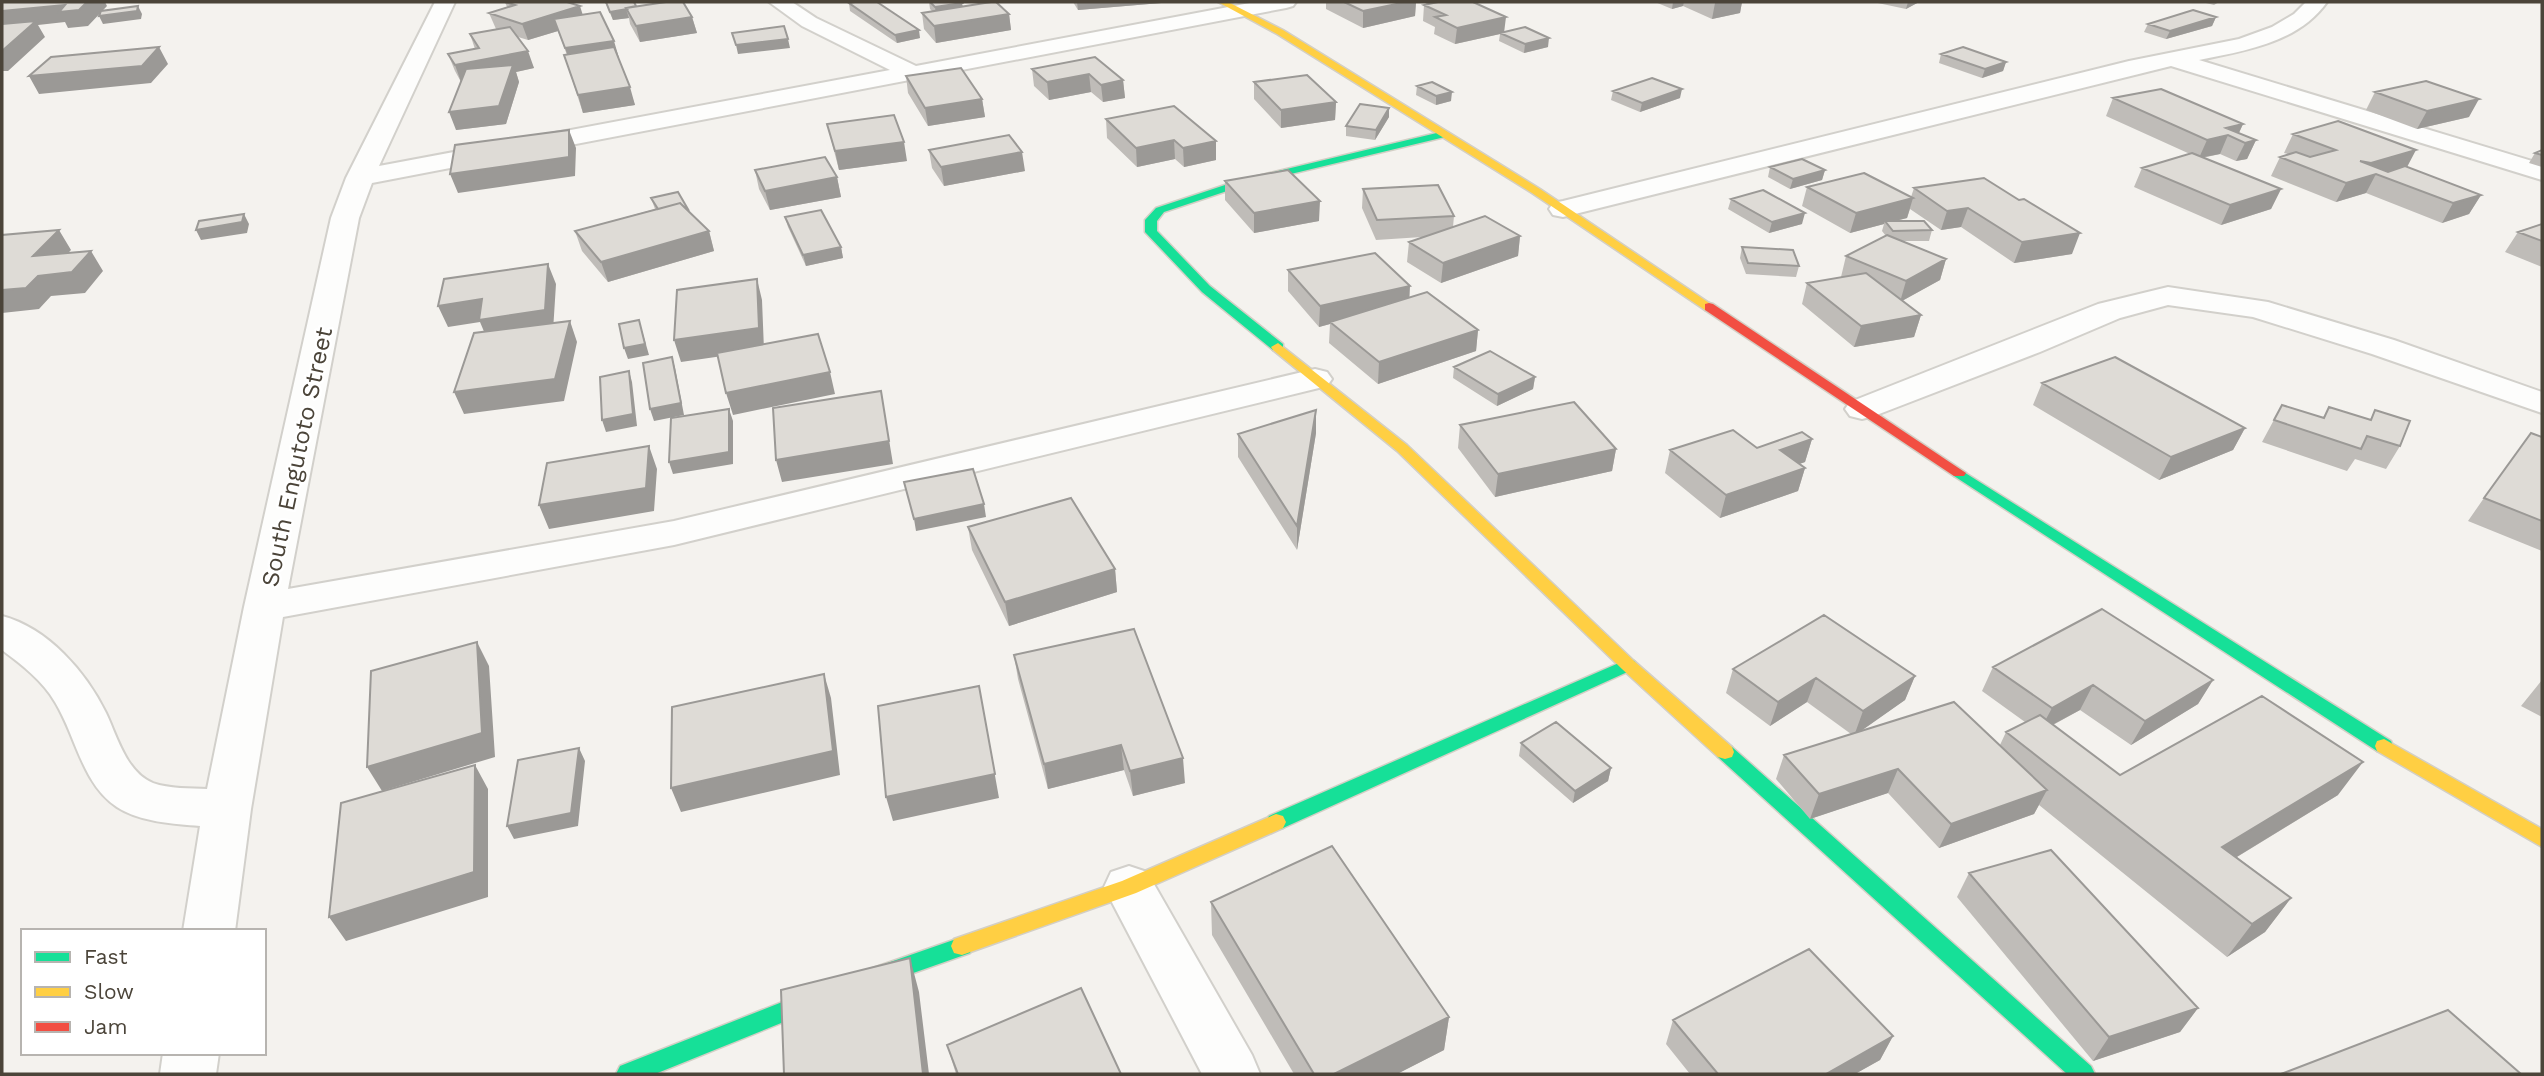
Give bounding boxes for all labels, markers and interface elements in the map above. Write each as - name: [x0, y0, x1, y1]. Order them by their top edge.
- street label: South Engutoto Street: [256, 325, 338, 589]
- legend: [21, 929, 266, 1055]
- text: Fast: [84, 944, 128, 969]
- text: Slow: [84, 979, 134, 1004]
- text: Jam: [84, 1014, 127, 1039]

